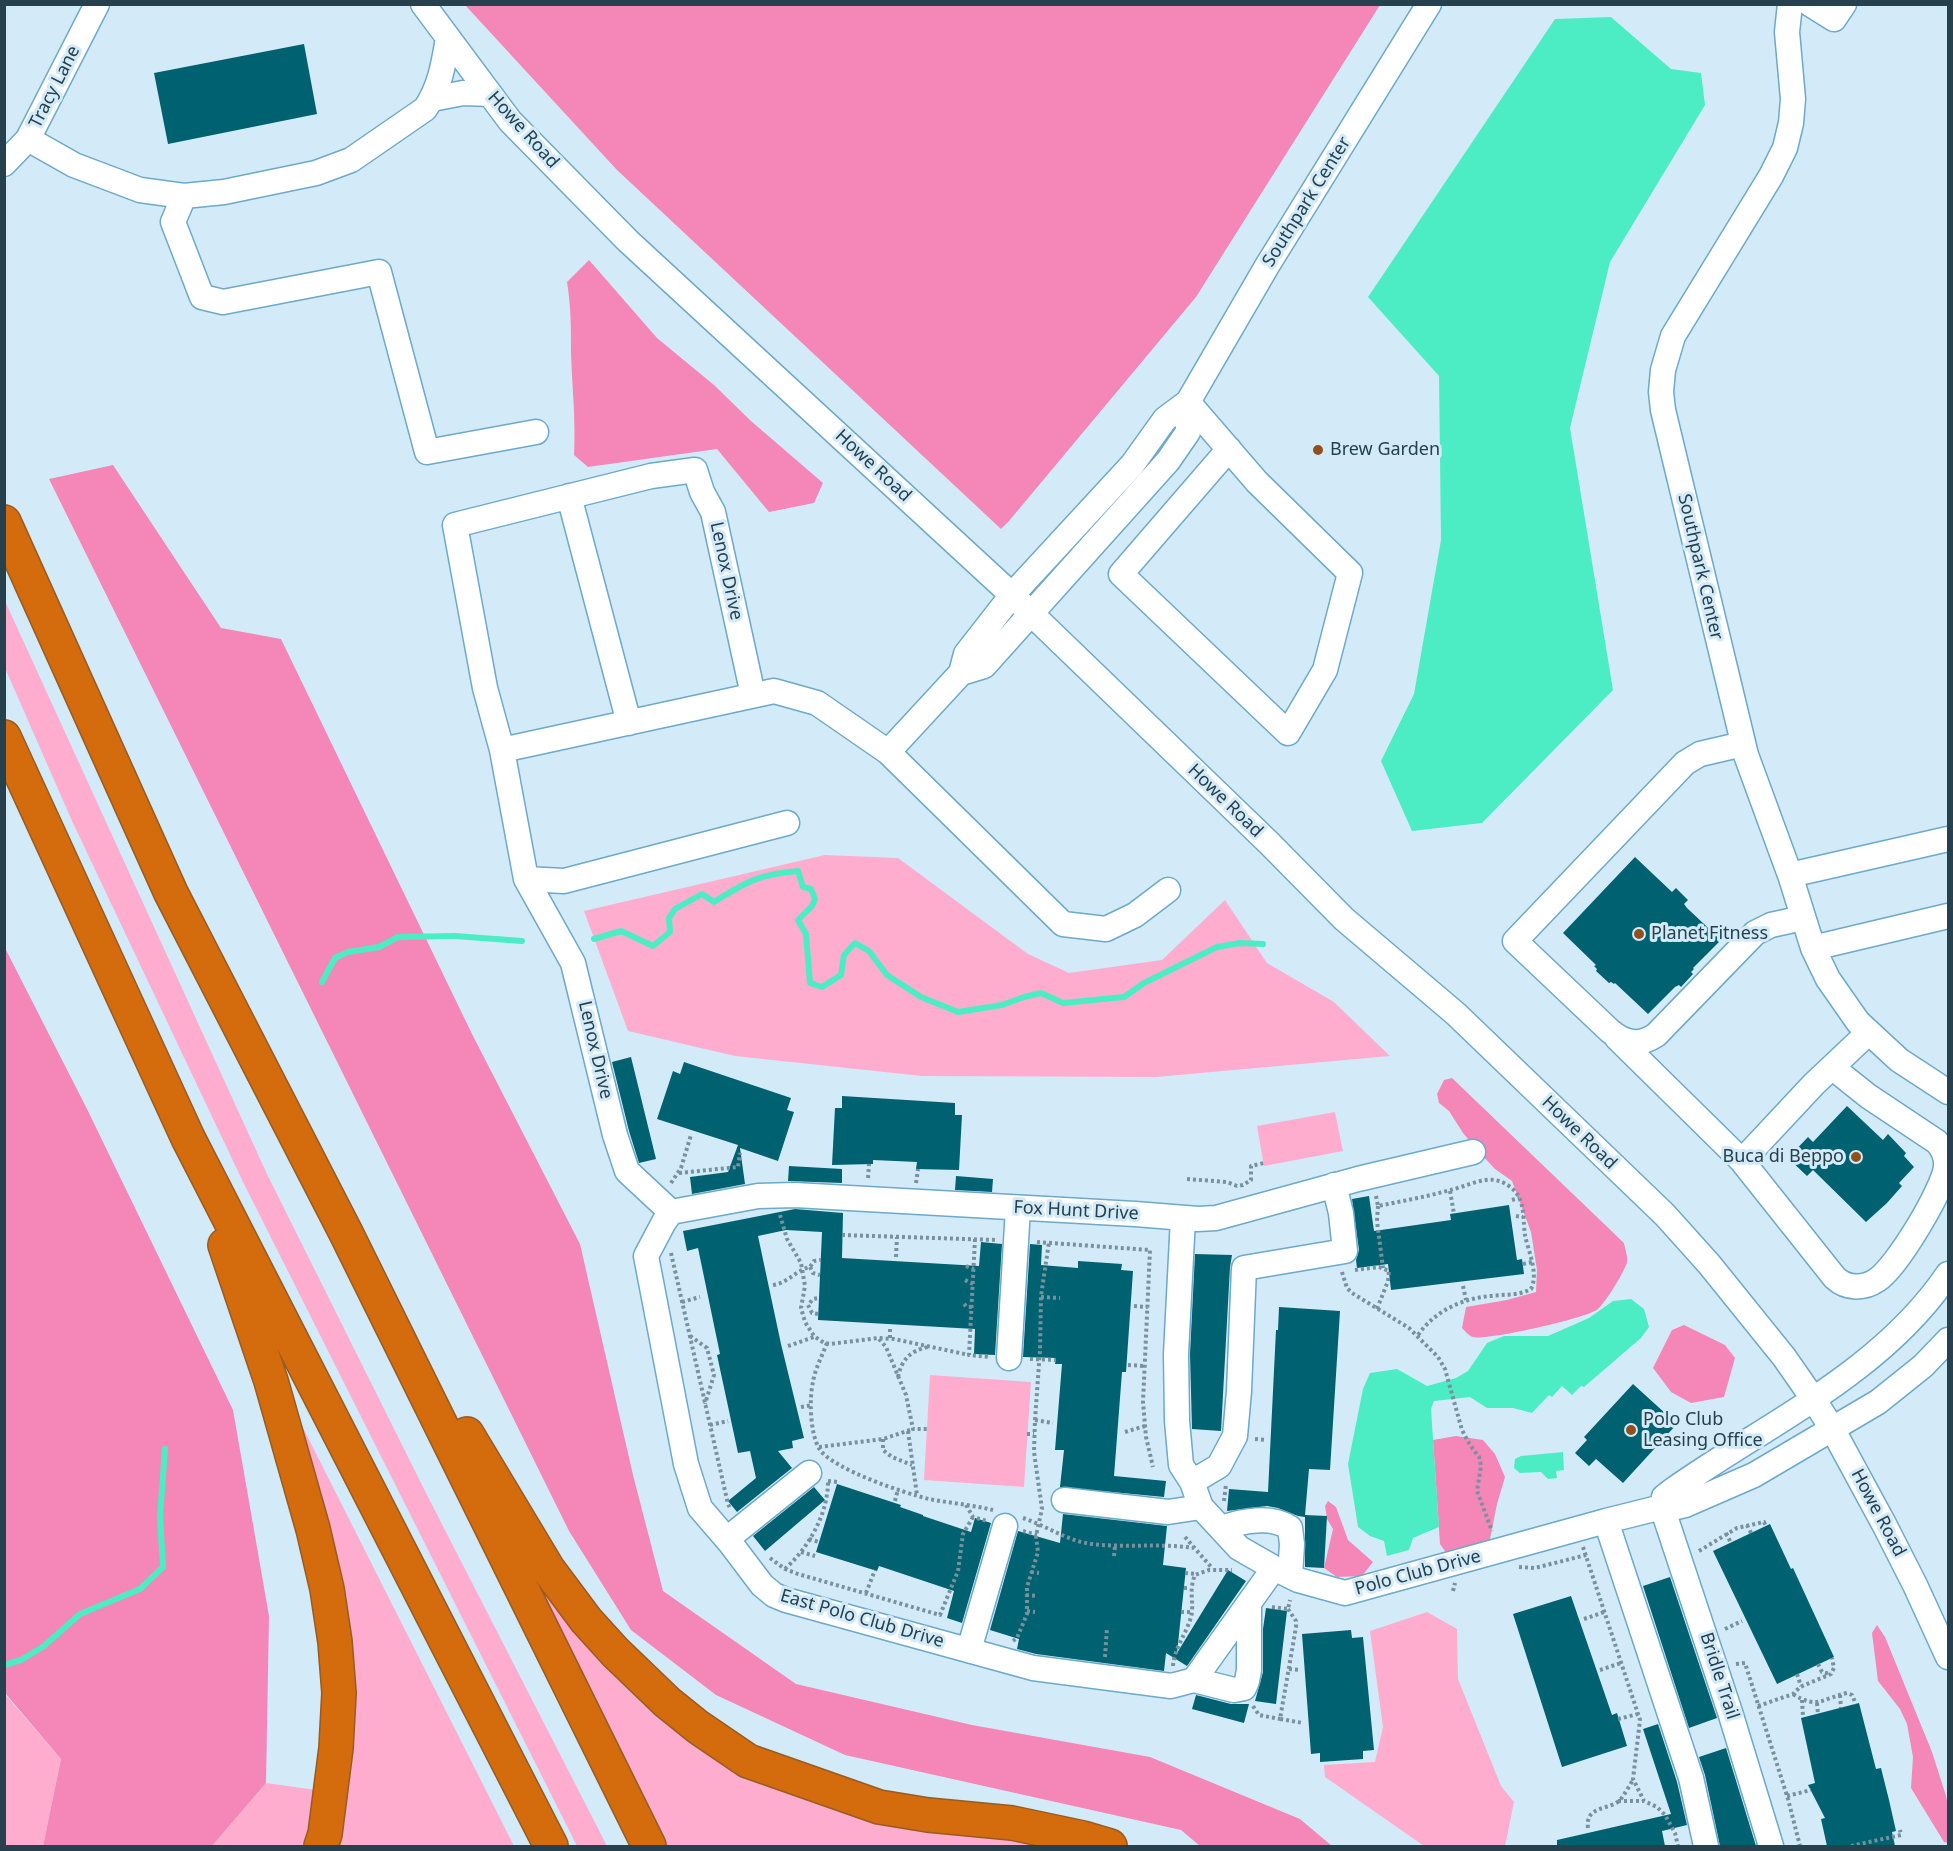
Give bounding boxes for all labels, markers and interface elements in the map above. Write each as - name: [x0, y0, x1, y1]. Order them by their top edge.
- street label: Tracy Lane: [25, 42, 85, 132]
- street label: Howe Road: [483, 87, 563, 173]
- street label: Southpark Center: [1258, 133, 1356, 271]
- street label: Howe Road: [830, 425, 916, 507]
- place label: Brew Garden: [1330, 439, 1440, 461]
- marker: Brew Garden: [1311, 443, 1325, 457]
- street label: Southpark Center: [1673, 492, 1727, 642]
- street label: Lenox Drive: [705, 520, 747, 622]
- street label: Howe Road: [1183, 760, 1267, 842]
- place label: Planet Fitness: [1651, 923, 1768, 945]
- marker: Planet Fitness: [1632, 927, 1646, 941]
- street label: Lenox Drive: [573, 999, 617, 1101]
- street label: Howe Road: [1537, 1092, 1621, 1174]
- place label: Buca di Beppo: [1722, 1146, 1844, 1168]
- marker: Buca di Beppo: [1849, 1150, 1863, 1164]
- street label: Fox Hunt Drive: [1013, 1197, 1139, 1225]
- place label: Polo Club Leasing Office: [1643, 1409, 1763, 1452]
- marker: Polo Club Leasing Office: [1624, 1423, 1638, 1437]
- street label: Howe Road: [1846, 1466, 1910, 1560]
- street label: Polo Club Drive: [1353, 1546, 1483, 1600]
- street label: East Polo Club Drive: [778, 1585, 946, 1653]
- street label: Bridle Trail: [1695, 1630, 1743, 1722]

